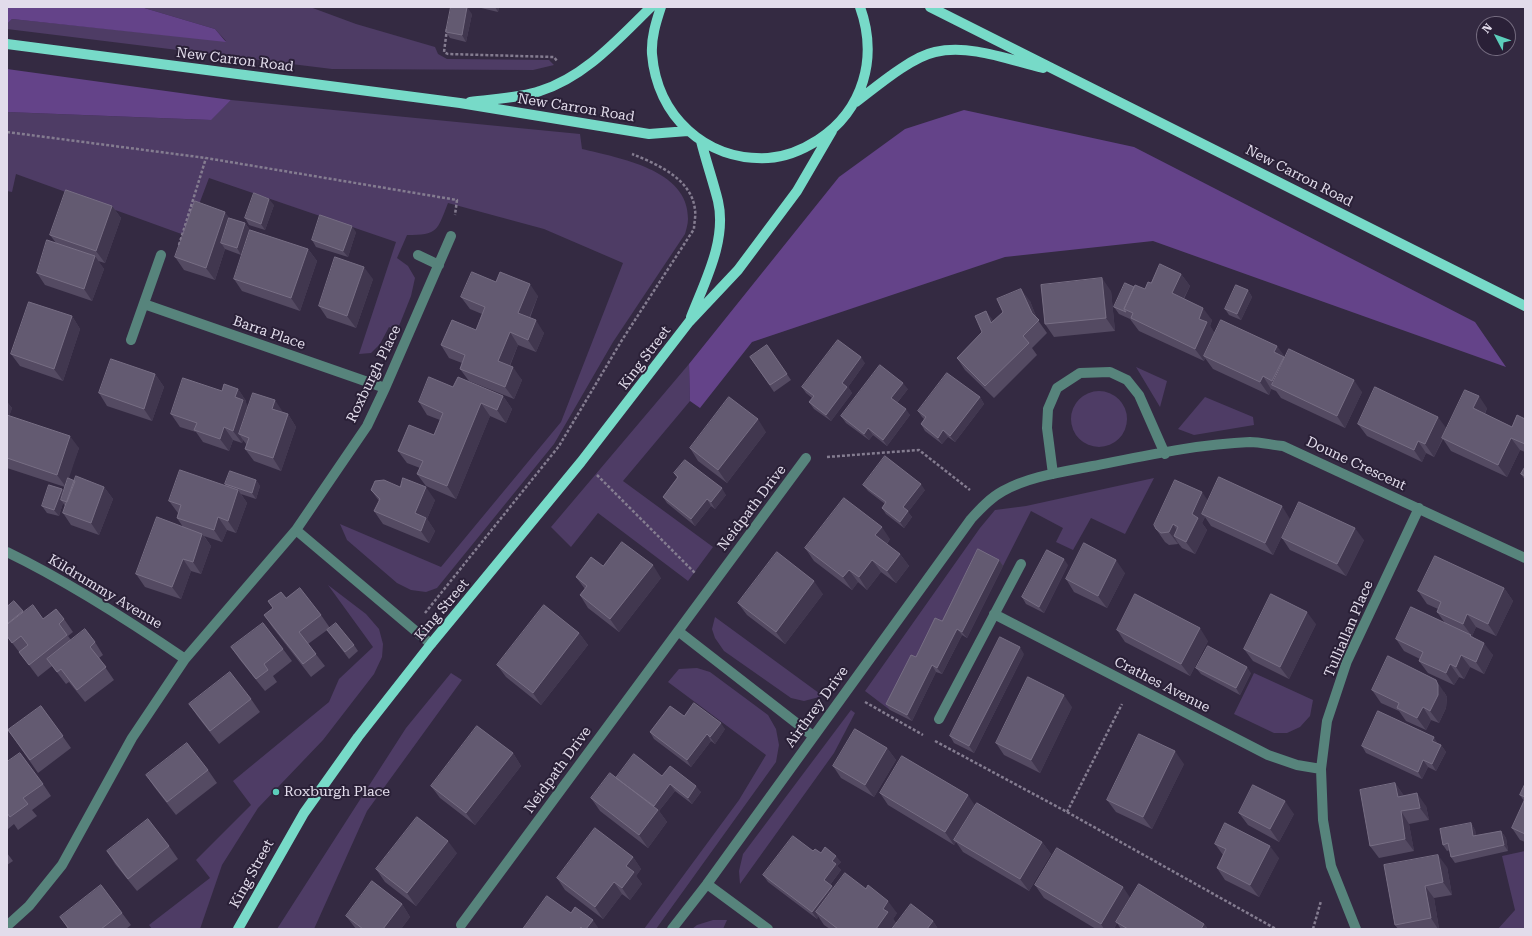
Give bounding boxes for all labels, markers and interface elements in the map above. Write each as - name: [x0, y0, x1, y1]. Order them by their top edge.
- north arrow: [1476, 16, 1516, 56]
- text: N: [1480, 21, 1495, 36]
- street label: New Carron Road: [175, 44, 295, 76]
- street label: New Carron Road: [516, 90, 636, 126]
- street label: New Carron Road: [1242, 142, 1356, 210]
- street label: Barra Place: [231, 313, 307, 353]
- street label: Roxburgh Place: [343, 323, 405, 425]
- street label: King Street: [616, 323, 674, 393]
- street label: Doune Crescent: [1303, 434, 1409, 494]
- street label: Neidpath Drive: [714, 462, 790, 554]
- street label: Kildrummy Avenue: [45, 551, 165, 633]
- street label: King Street: [411, 576, 473, 644]
- street label: Tulliallan Place: [1321, 578, 1377, 680]
- street label: Crathes Avenue: [1111, 654, 1213, 716]
- street label: Airthrey Drive: [782, 663, 852, 751]
- street label: Neidpath Drive: [521, 723, 595, 817]
- place label: Roxburgh Place: [284, 784, 390, 800]
- marker: Roxburgh Place: [271, 787, 281, 797]
- street label: King Street: [226, 837, 278, 911]

